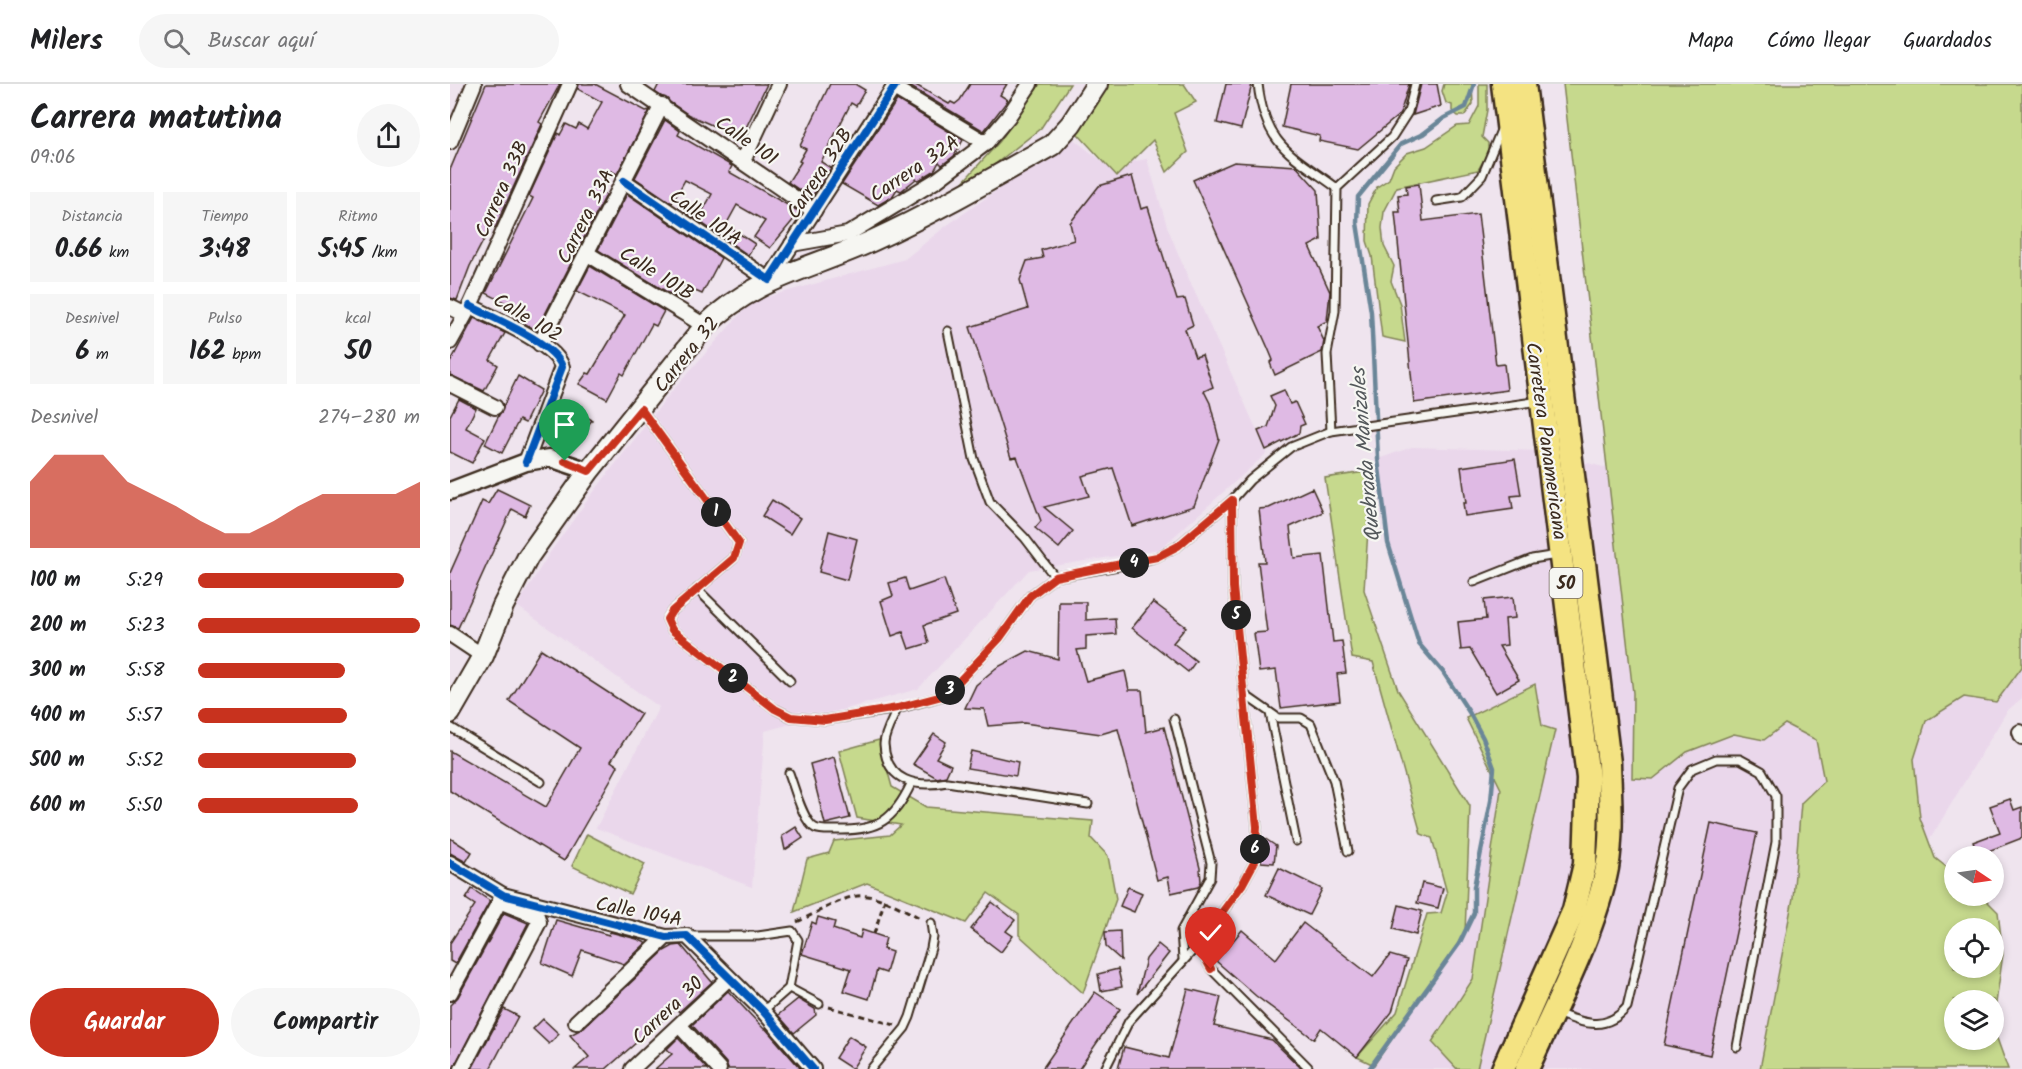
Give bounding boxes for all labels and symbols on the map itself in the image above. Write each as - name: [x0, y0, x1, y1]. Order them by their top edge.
- street label: Calle 101: [708, 108, 784, 175]
- street label: Carrera 32B: [779, 122, 862, 226]
- street label: Carrera 32A: [864, 128, 967, 212]
- street label: Carrera 33B: [467, 136, 538, 243]
- street label: Carrera 33A: [549, 164, 624, 270]
- street label: Calle 101A: [662, 182, 748, 256]
- street label: Calle 101B: [612, 239, 700, 310]
- street label: Calle 102: [486, 285, 568, 352]
- street label: Carrera 32: [647, 310, 729, 401]
- street label: Carretera Panamericana: [1515, 340, 1575, 542]
- water label: Quebrada Manizales: [1342, 364, 1391, 543]
- pin: [539, 399, 590, 461]
- pin: 1: [701, 497, 731, 527]
- pin: 4: [1119, 548, 1149, 578]
- road number: 50: [1550, 568, 1582, 598]
- pin: 5: [1221, 600, 1251, 630]
- pin: 2: [718, 663, 748, 693]
- pin: 3: [935, 675, 965, 705]
- pin: 6: [1240, 834, 1270, 864]
- north arrow: [1944, 846, 2004, 906]
- street label: Calle 104A: [593, 889, 685, 937]
- pin: [1185, 907, 1236, 969]
- street label: Carrera 30: [625, 969, 712, 1054]

